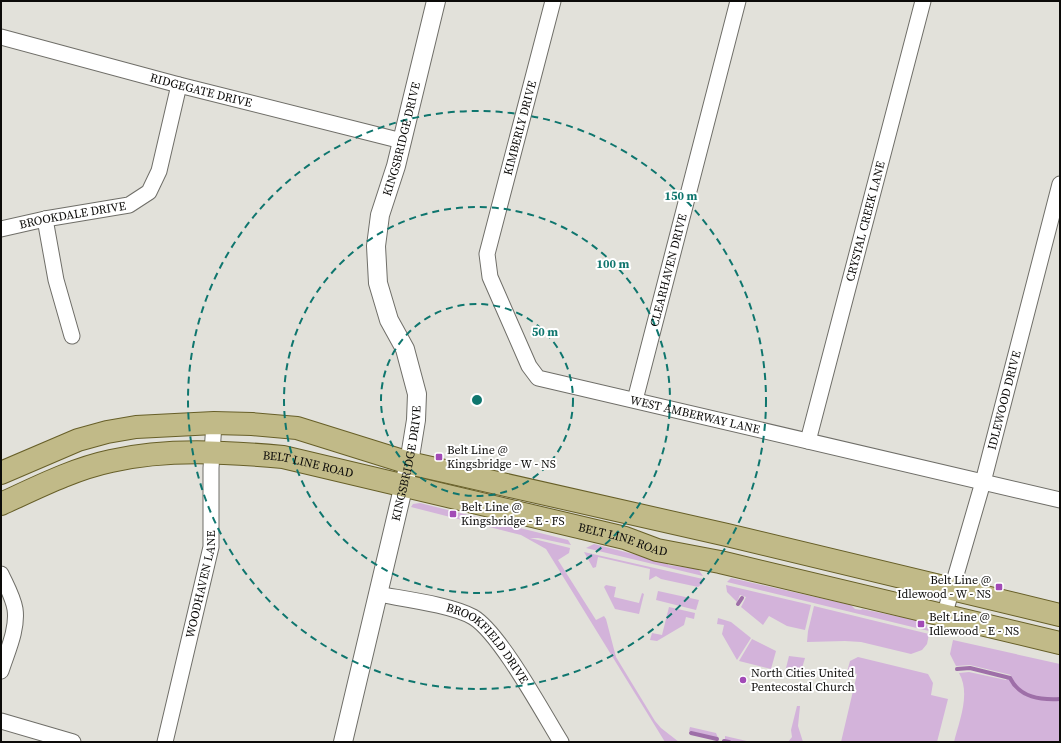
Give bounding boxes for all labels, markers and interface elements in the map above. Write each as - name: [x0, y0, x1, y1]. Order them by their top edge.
- street label: RIDGEGATE DRIVE: [148, 70, 254, 111]
- street label: KIMBERLY DRIVE: [500, 79, 540, 177]
- street label: KINGSBRIDGE DRIVE: [379, 80, 424, 198]
- street label: CRYSTAL CREEK LANE: [842, 159, 889, 283]
- text: 150 m: [665, 188, 698, 204]
- street label: BROOKDALE DRIVE: [18, 198, 127, 233]
- street label: CLEARHAVEN DRIVE: [646, 212, 691, 329]
- text: 100 m: [597, 256, 630, 272]
- text: 50 m: [532, 324, 558, 340]
- street label: IDLEWOOD DRIVE: [984, 349, 1025, 451]
- street label: WEST AMBERWAY LANE: [628, 392, 762, 438]
- centre of rings: [470, 393, 484, 407]
- street label: KINGSBRIDGE DRIVE: [388, 405, 425, 523]
- place label: Belt Line @ Kingsbridge - W - NS: [447, 442, 556, 472]
- street label: BELT LINE ROAD: [262, 447, 355, 481]
- marker: Belt Line @ Kingsbridge - W - NS: [434, 452, 444, 462]
- place label: Belt Line @ Kingsbridge - E - FS: [461, 499, 565, 529]
- marker: Belt Line @ Kingsbridge - E - FS: [448, 509, 458, 519]
- street label: BELT LINE ROAD: [577, 519, 669, 560]
- street label: WOODHAVEN LANE: [182, 530, 219, 640]
- place label: Belt Line @ Idlewood - W - NS: [897, 572, 991, 602]
- marker: Belt Line @ Idlewood - W - NS: [994, 582, 1004, 592]
- street label: BROOKFIELD DRIVE: [445, 600, 532, 686]
- place label: Belt Line @ Idlewood - E - NS: [929, 609, 1019, 639]
- marker: Belt Line @ Idlewood - E - NS: [916, 619, 926, 629]
- place label: North Cities United Pentecostal Church: [751, 665, 855, 695]
- marker: North Cities United Pentecostal Church: [738, 675, 748, 685]

